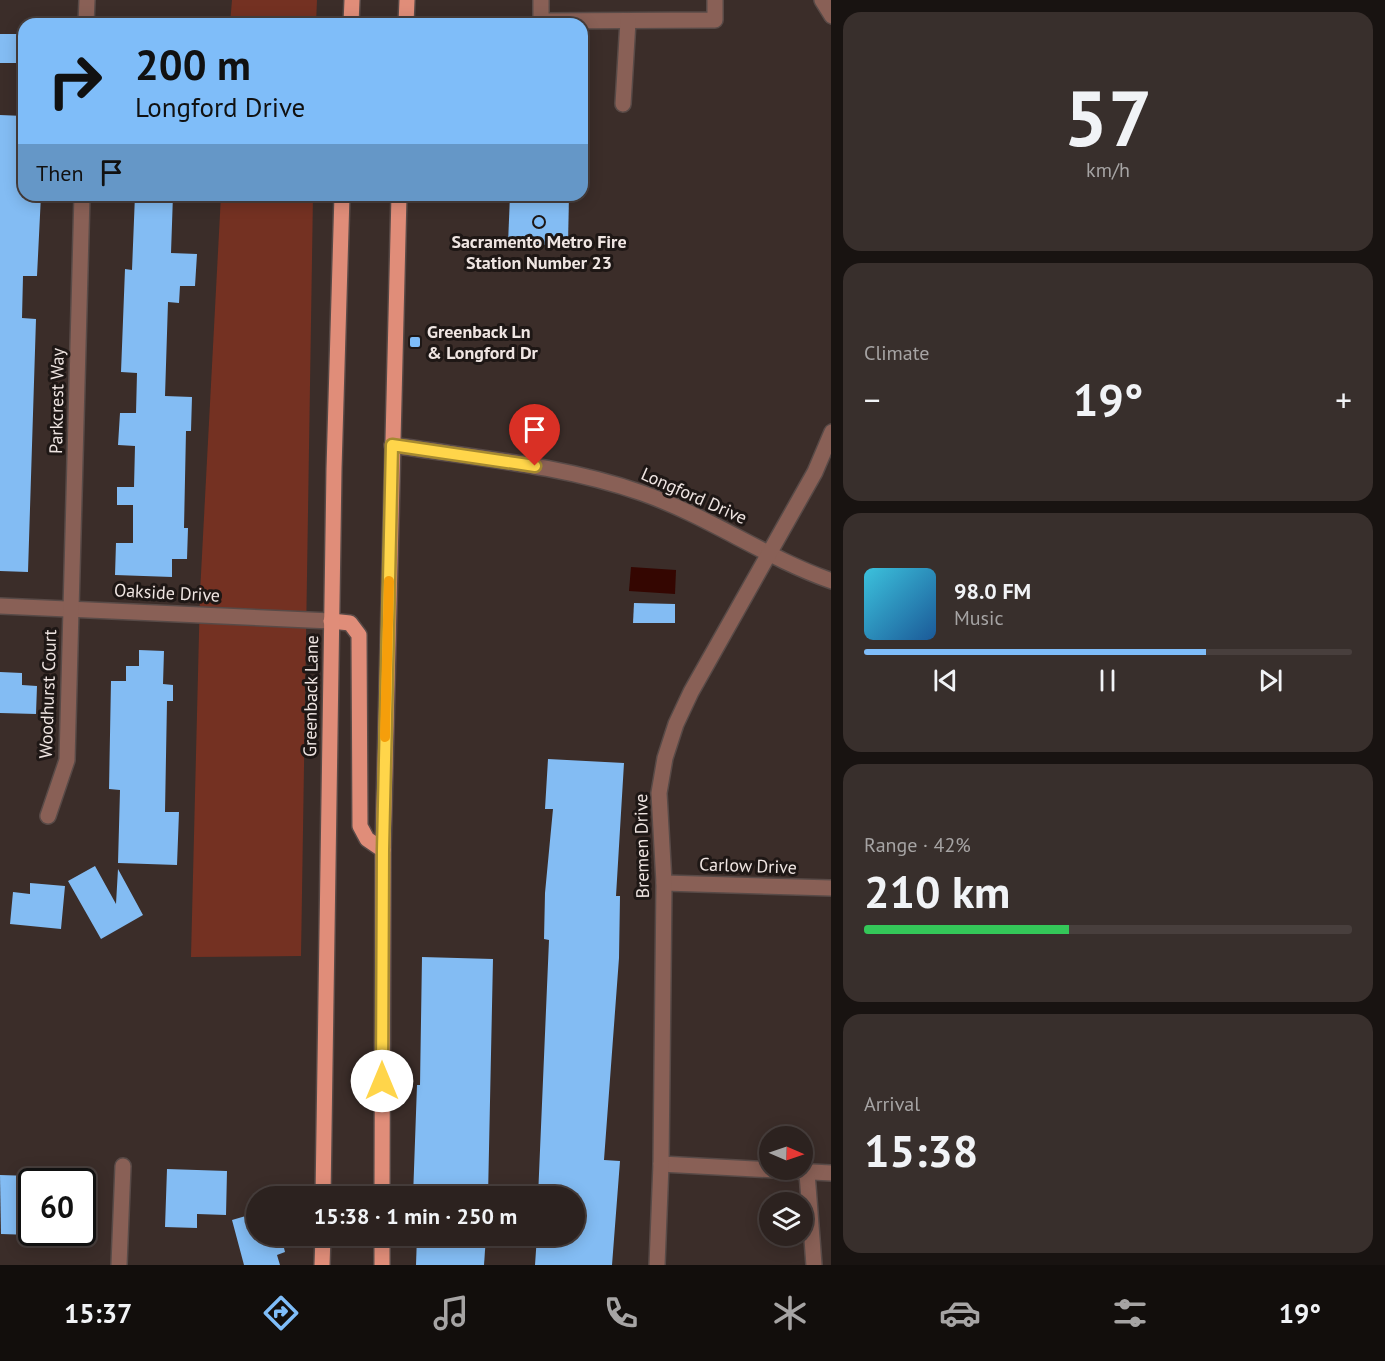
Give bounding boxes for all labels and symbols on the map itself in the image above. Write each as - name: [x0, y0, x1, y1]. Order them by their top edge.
- marker: Sacramento Metro Fire Station Number 23: [532, 215, 546, 229]
- place label: Sacramento Metro Fire Station Number 23: [451, 230, 627, 274]
- place label: Greenback Ln & Longford Dr: [427, 320, 539, 364]
- marker: Greenback Ln & Longford Dr: [408, 335, 422, 349]
- street label: Parkcrest Way: [44, 347, 69, 454]
- pin: [509, 404, 560, 466]
- street label: Longford Drive: [638, 462, 751, 529]
- street label: Oakside Drive: [113, 578, 221, 607]
- street label: Woodhurst Court: [34, 629, 61, 759]
- street label: Greenback Lane: [298, 635, 323, 757]
- street label: Bremen Drive: [629, 794, 654, 898]
- street label: Carlow Drive: [699, 852, 797, 879]
- position arrow: [350, 1049, 414, 1113]
- north arrow: [759, 1126, 813, 1180]
- speed limit sign: 60: [18, 1168, 96, 1246]

